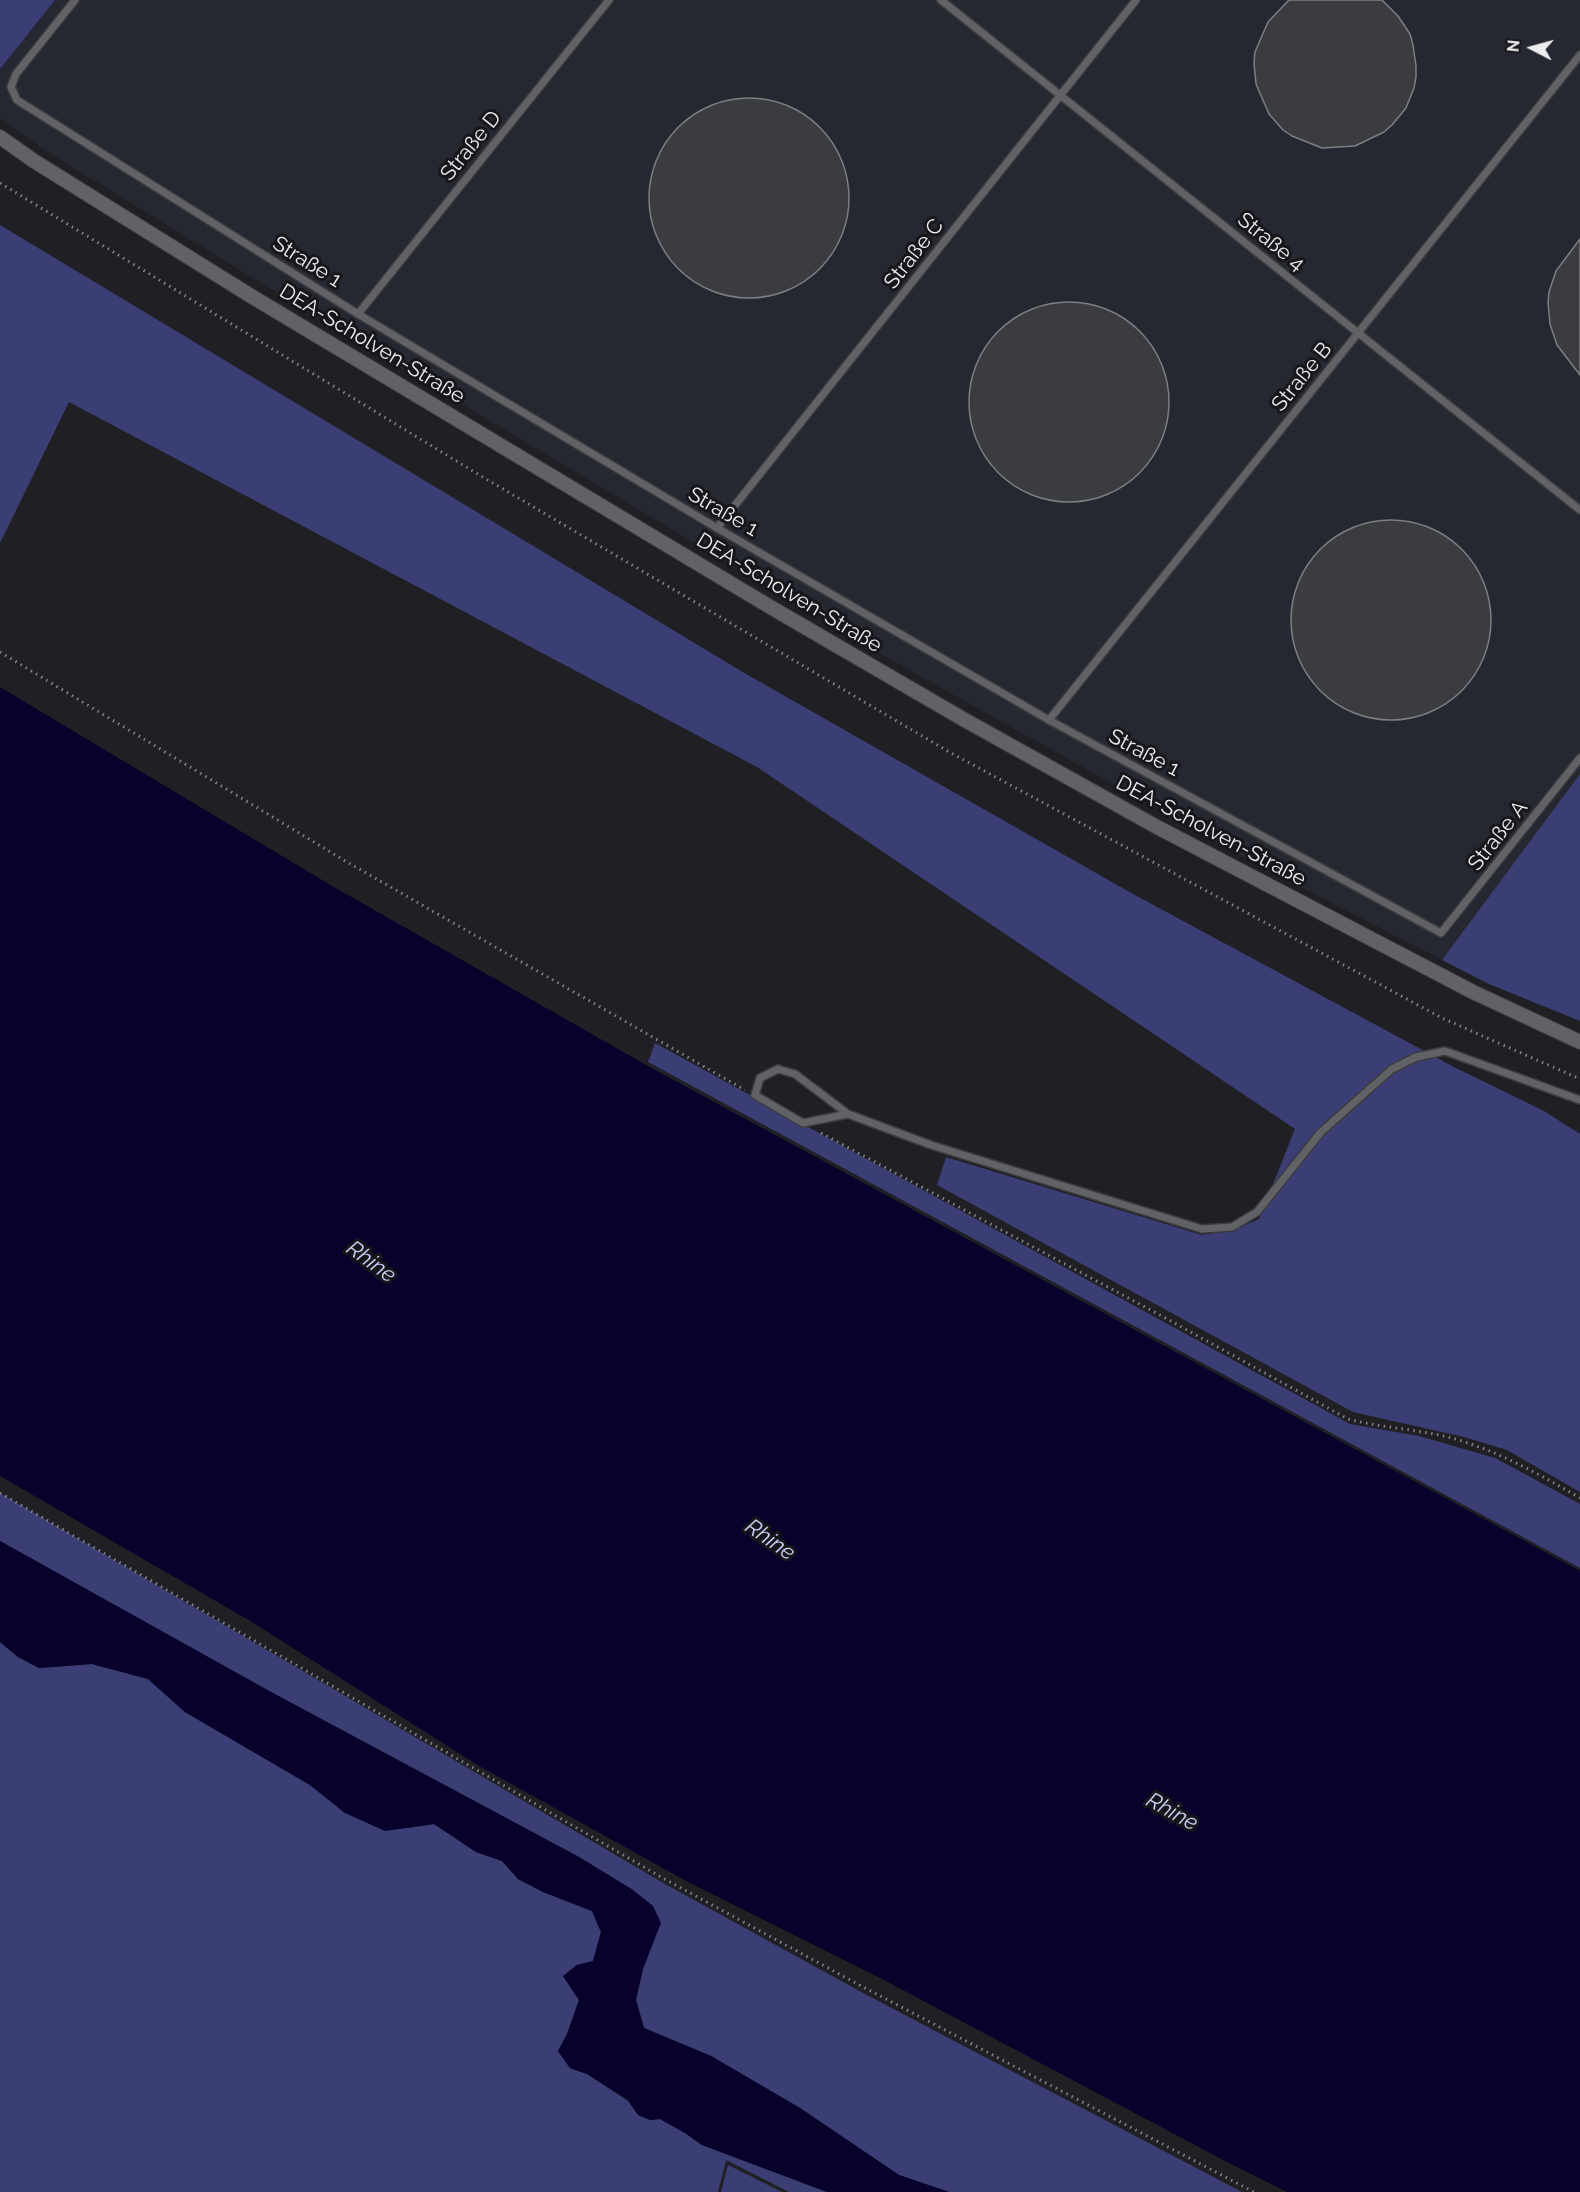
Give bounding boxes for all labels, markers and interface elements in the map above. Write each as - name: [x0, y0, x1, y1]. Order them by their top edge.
- north arrow: [1502, 18, 1562, 78]
- text: N: [1504, 39, 1524, 53]
- street label: Straße D: [435, 106, 507, 186]
- street label: Straße 4: [1232, 207, 1310, 277]
- street label: Straße C: [879, 214, 949, 294]
- street label: Straße 1: [268, 231, 346, 293]
- street label: DEA-Scholven-Straße: [275, 279, 469, 409]
- street label: Straße B: [1267, 337, 1337, 417]
- street label: Straße 1: [684, 482, 762, 542]
- street label: DEA-Scholven-Straße: [692, 528, 886, 658]
- street label: Straße 1: [1104, 724, 1184, 782]
- street label: DEA-Scholven-Straße: [1112, 770, 1310, 892]
- street label: Straße A: [1463, 796, 1533, 876]
- water label: Rhine: [341, 1235, 401, 1289]
- water label: Rhine: [740, 1513, 800, 1567]
- water label: Rhine: [1142, 1787, 1202, 1837]

